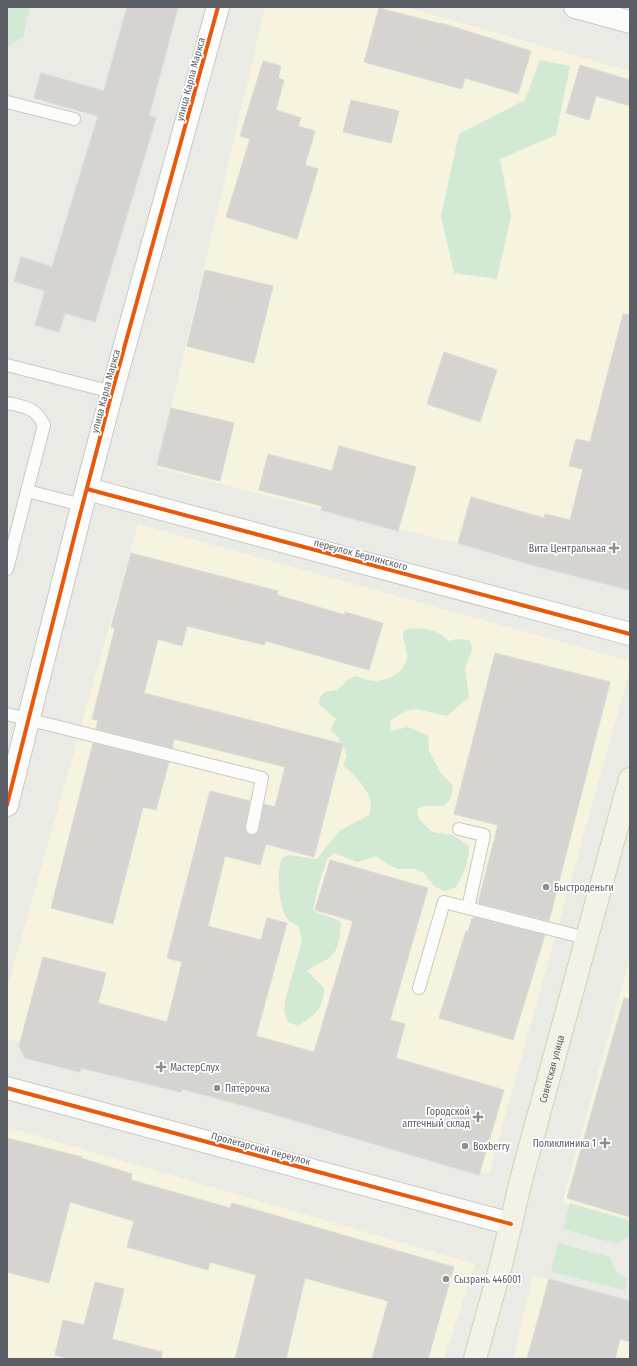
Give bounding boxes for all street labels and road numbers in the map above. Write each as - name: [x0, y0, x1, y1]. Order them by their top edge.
- street label: улица Карла Маркса: [174, 36, 208, 122]
- street label: улица Карла Маркса: [89, 348, 123, 434]
- street label: переулок Берлинского: [313, 537, 409, 573]
- street label: Советская улица: [537, 1034, 567, 1104]
- street label: Пролетарский переулок: [210, 1130, 312, 1168]

